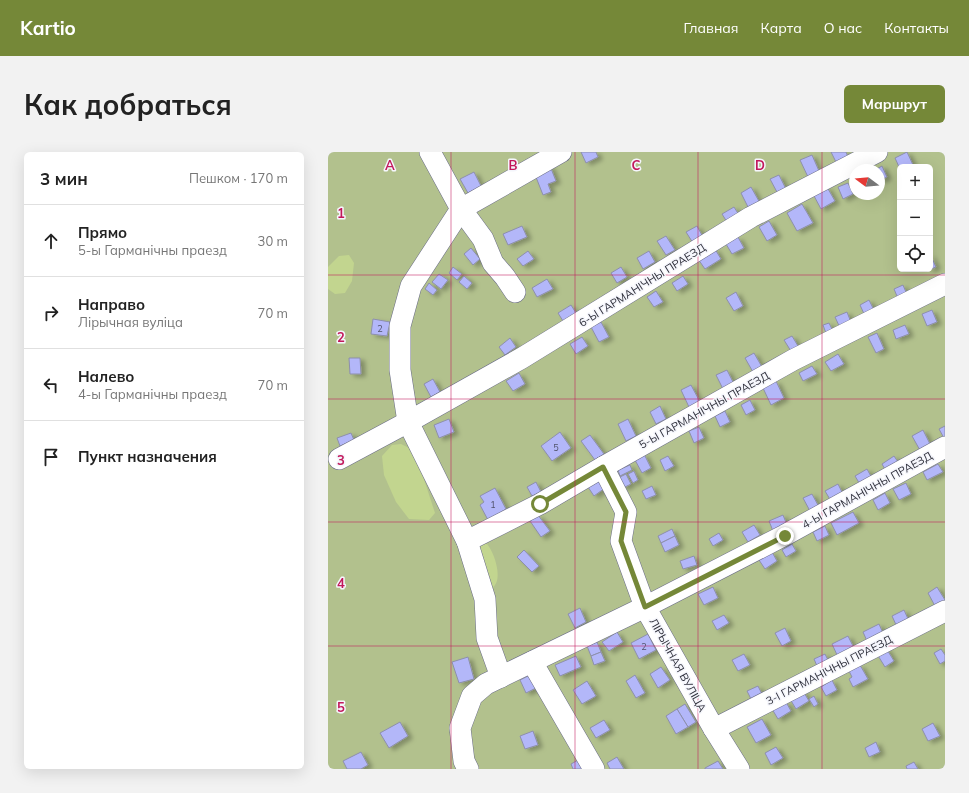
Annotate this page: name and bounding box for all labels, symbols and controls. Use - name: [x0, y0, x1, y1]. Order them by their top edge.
- text: Kartio: [20, 16, 76, 40]
- text: Главная: [684, 19, 739, 37]
- text: Карта: [761, 19, 802, 37]
- text: О нас: [824, 19, 862, 37]
- text: Контакты: [884, 19, 949, 37]
- button: Маршрут: [844, 85, 945, 123]
- text: Как добраться: [24, 87, 232, 122]
- text: A: [385, 157, 395, 173]
- text: B: [509, 157, 518, 173]
- text: C: [632, 157, 641, 173]
- text: D: [755, 157, 765, 173]
- north arrow: [849, 164, 885, 200]
- map controls: [897, 164, 933, 272]
- button: +: [897, 164, 933, 200]
- text: 3 мин: [40, 168, 88, 189]
- text: Пешком · 170 m: [189, 170, 288, 186]
- button: −: [897, 200, 933, 236]
- text: 1: [337, 205, 345, 221]
- text: Прямо: [78, 223, 127, 242]
- icon: ahead: [40, 230, 62, 252]
- text: 30 m: [258, 233, 288, 249]
- button: locate: [897, 236, 933, 272]
- street label: 6-Ы ГАРМАНІЧНЫ ПРАЕЗД: [576, 240, 708, 330]
- text: 5-ы Гарманічны праезд: [78, 242, 227, 258]
- text: Направо: [78, 295, 145, 314]
- icon: right: [40, 302, 62, 324]
- text: 70 m: [258, 305, 288, 321]
- text: Лірычная вуліца: [78, 314, 183, 330]
- house number: 2: [377, 323, 383, 334]
- text: 2: [337, 329, 345, 345]
- text: Налево: [78, 367, 134, 386]
- street label: 5-Ы ГАРМАНІЧНЫ ПРАЕЗД: [636, 368, 772, 452]
- icon: left: [40, 374, 62, 396]
- text: 70 m: [258, 377, 288, 393]
- text: 4-ы Гарманічны праезд: [78, 386, 227, 402]
- house number: 5: [553, 442, 559, 453]
- icon: arrive: [40, 446, 62, 468]
- text: Пункт назначения: [78, 447, 217, 466]
- street label: 4-Ы ГАРМАНІЧНЫ ПРАЕЗД: [799, 448, 935, 532]
- text: 3: [337, 452, 345, 468]
- route start: [531, 495, 549, 513]
- house number: 1: [490, 499, 496, 510]
- route end: [776, 527, 794, 545]
- text: 4: [337, 575, 345, 591]
- street label: ЛІРЫЧНАЯ ВУЛІЦА: [646, 616, 710, 714]
- street label: 3-І ГАРМАНІЧНЫ ПРАЕЗД: [763, 632, 895, 708]
- house number: 2: [641, 641, 647, 652]
- text: 5: [337, 699, 345, 715]

